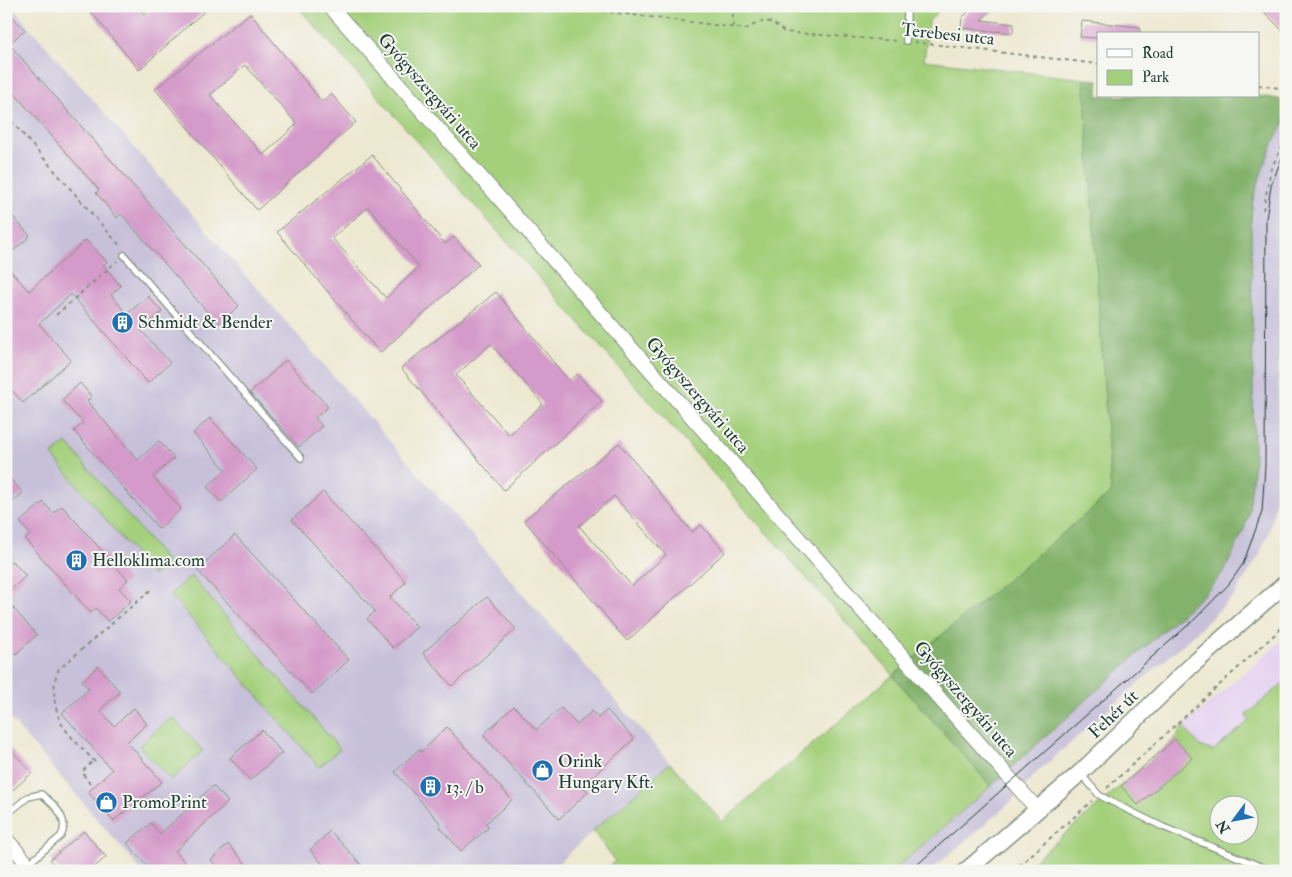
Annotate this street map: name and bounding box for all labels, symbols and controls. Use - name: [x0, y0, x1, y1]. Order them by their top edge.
- street label: Terebesi utca: [900, 18, 996, 51]
- street label: Gyógyszergyári utca: [373, 28, 487, 155]
- legend: [1097, 32, 1260, 98]
- text: Road: [1142, 44, 1174, 63]
- text: Park: [1142, 68, 1169, 87]
- building icon: Schmidt & Bender: [110, 310, 134, 334]
- place label: Schmidt & Bender: [138, 311, 273, 334]
- street label: Gyógyszergyári utca: [641, 332, 755, 459]
- building icon: Helloklima.com: [64, 548, 88, 572]
- place label: Helloklima.com: [92, 549, 205, 572]
- street label: Gyógyszergyári utca: [909, 636, 1023, 763]
- street label: Fehér út: [1083, 685, 1143, 744]
- place label: Orink Hungary Kft.: [558, 750, 654, 794]
- shop icon: Orink Hungary Kft.: [530, 759, 554, 783]
- building icon: 13. / b: [418, 775, 442, 799]
- place label: 13. / b: [446, 776, 484, 799]
- shop icon: PromoPrint: [94, 790, 118, 814]
- place label: PromoPrint: [122, 791, 207, 814]
- north arrow: [1210, 794, 1260, 844]
- text: N: [1213, 816, 1234, 837]

